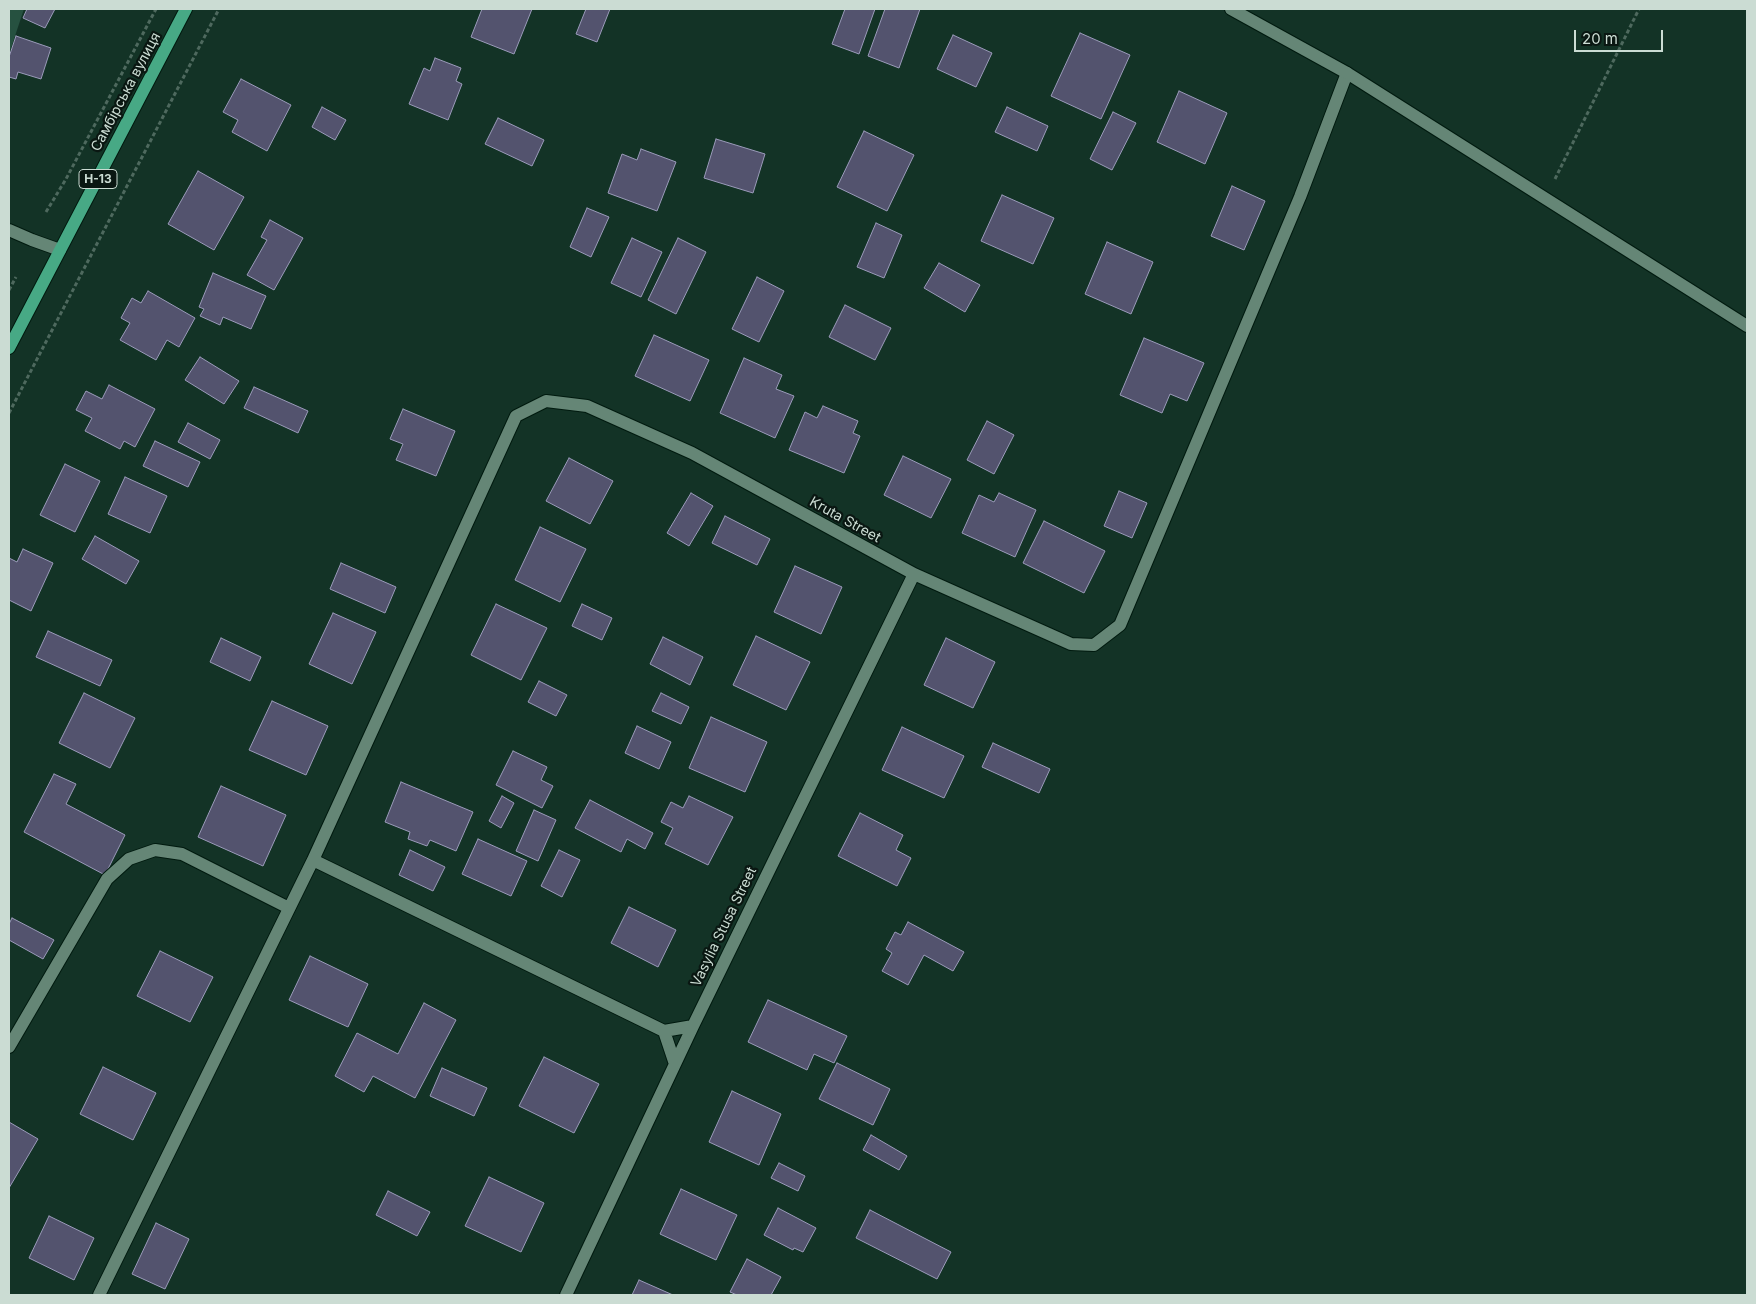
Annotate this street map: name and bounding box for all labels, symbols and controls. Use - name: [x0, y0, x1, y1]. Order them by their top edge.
- scale bar: [1576, 20, 1665, 52]
- text: 20 m: [1582, 29, 1618, 48]
- street label: Самбірська вулиця: [88, 30, 164, 154]
- road number: Н-13: [79, 170, 117, 188]
- street label: Kruta Street: [806, 494, 884, 546]
- street label: Vasylia Stusa Street: [688, 864, 760, 990]

